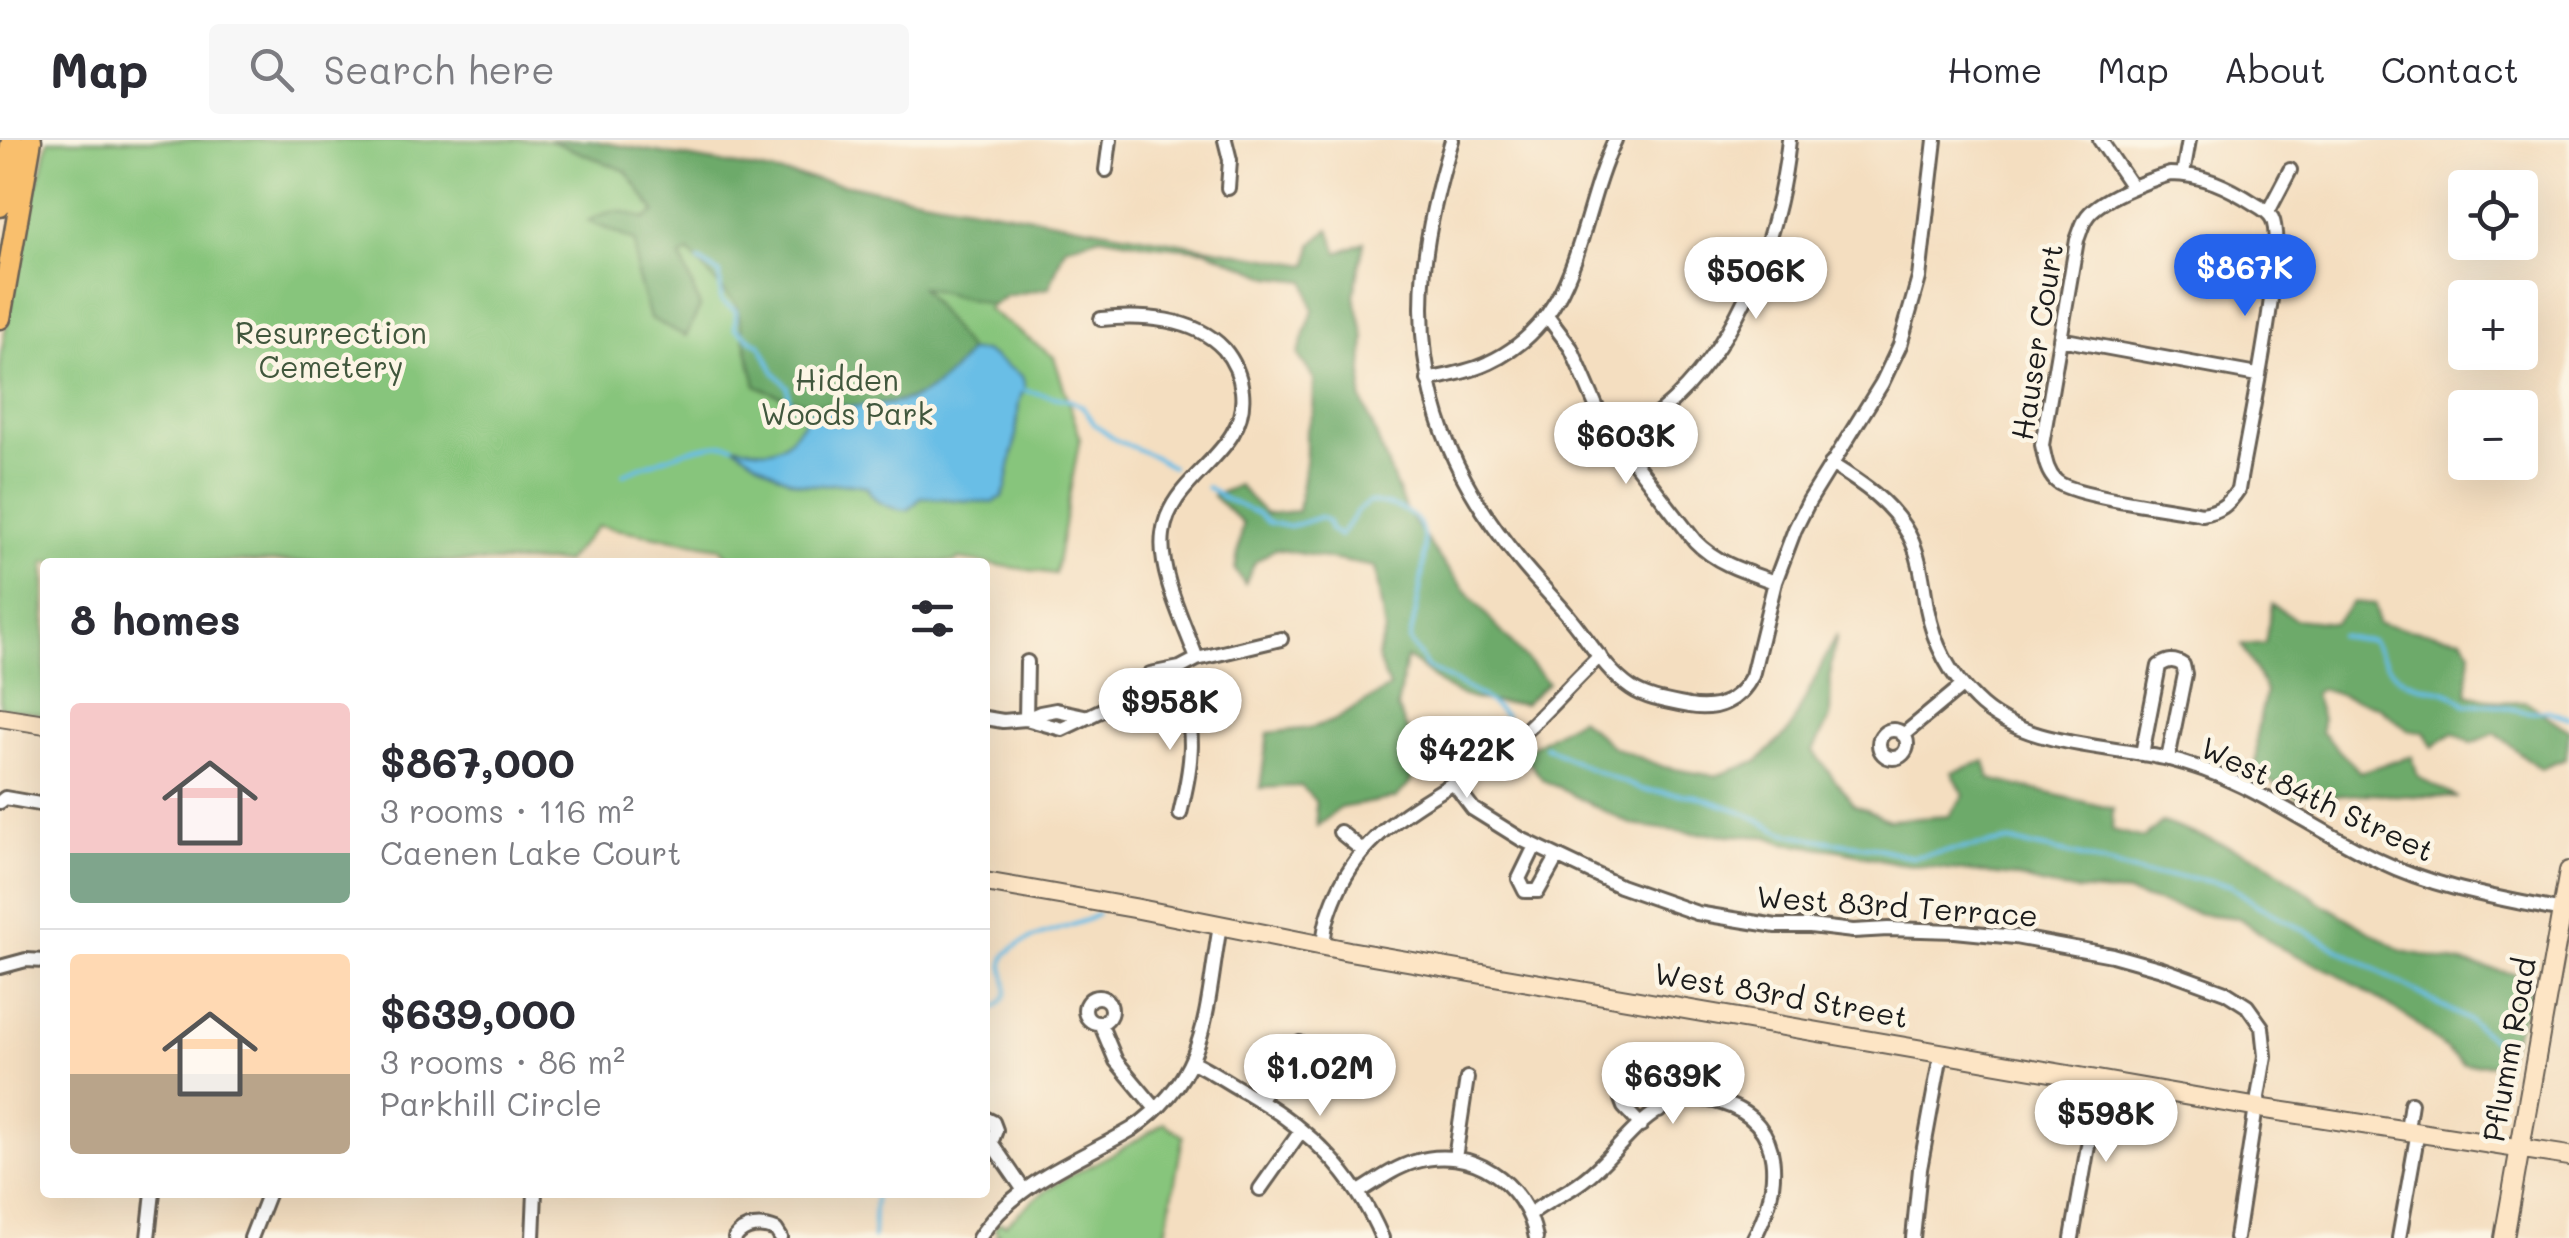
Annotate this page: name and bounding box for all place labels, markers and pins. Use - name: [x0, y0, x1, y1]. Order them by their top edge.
- pin: $867K: [2175, 234, 2315, 319]
- pin: $506K: [1686, 237, 1826, 322]
- pin: $603K: [1556, 402, 1696, 487]
- pin: $958K: [1100, 668, 1240, 753]
- pin: $422K: [1397, 716, 1537, 801]
- pin: $1.02M: [1239, 1034, 1401, 1119]
- pin: $639K: [1603, 1042, 1743, 1127]
- pin: $598K: [2036, 1080, 2176, 1165]

